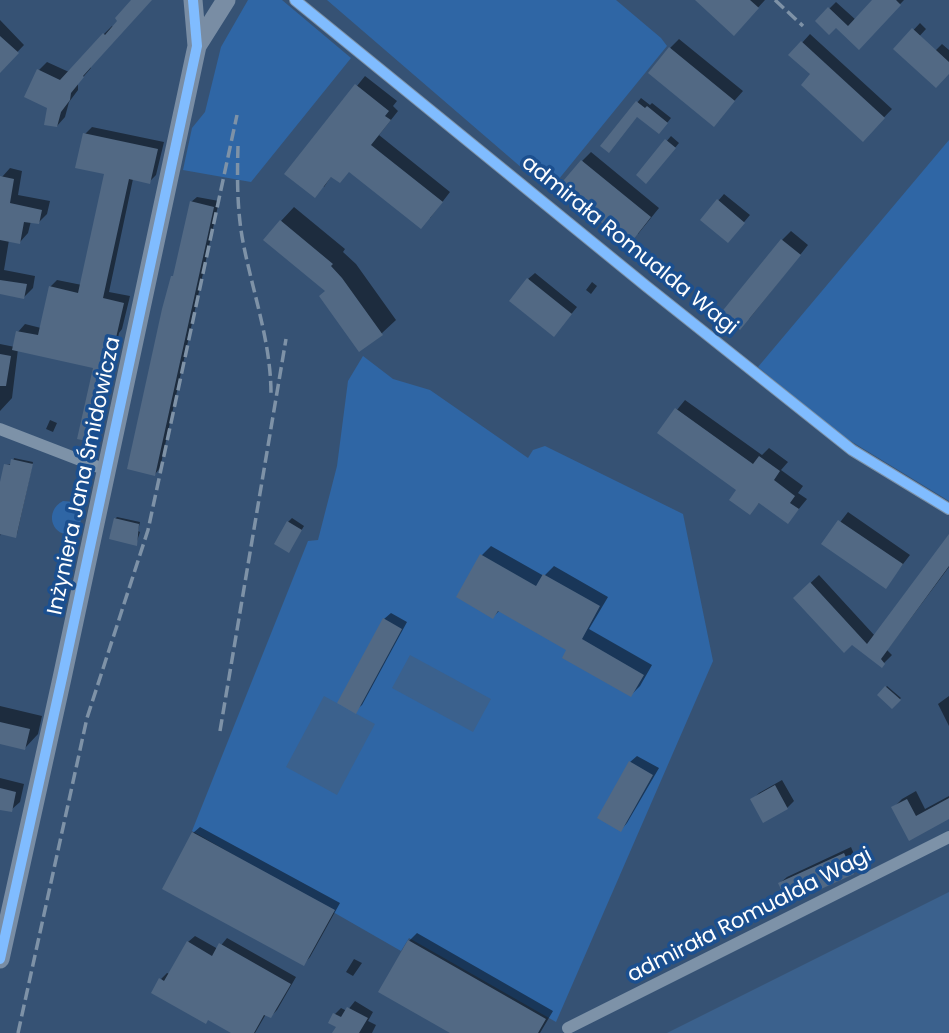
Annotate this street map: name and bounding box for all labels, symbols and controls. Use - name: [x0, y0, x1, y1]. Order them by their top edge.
- street label: admirała Romualda Wagi: [516, 151, 742, 341]
- street label: Inżyniera Jana Śmidowicza: [43, 335, 127, 617]
- street label: admirała Romualda Wagi: [624, 843, 876, 989]

